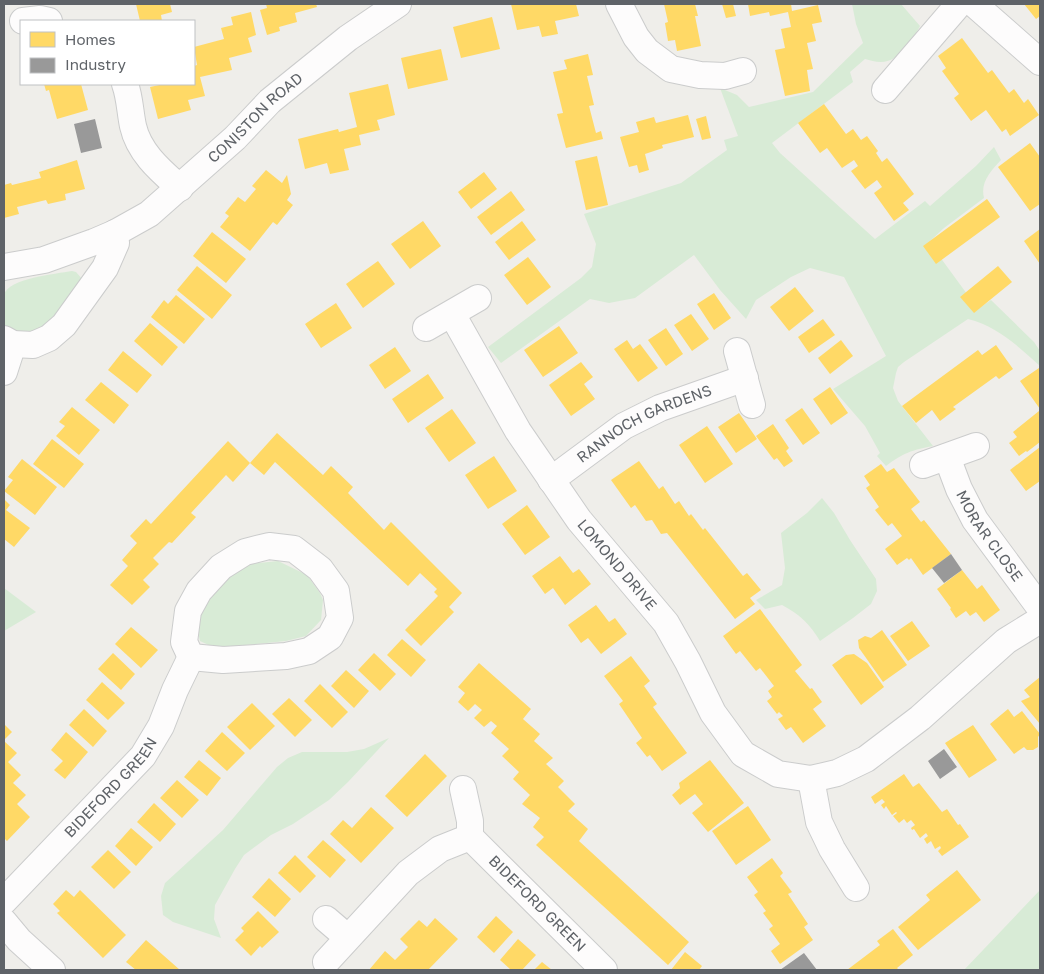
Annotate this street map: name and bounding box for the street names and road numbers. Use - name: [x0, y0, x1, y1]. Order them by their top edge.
- street label: CONISTON ROAD: [203, 68, 306, 166]
- street label: RANNOCH GARDENS: [573, 380, 714, 466]
- street label: MORAR CLOSE: [953, 487, 1027, 584]
- street label: LOMOND DRIVE: [574, 515, 661, 613]
- street label: BIDEFORD GREEN: [60, 734, 160, 841]
- street label: BIDEFORD GREEN: [486, 851, 590, 955]

